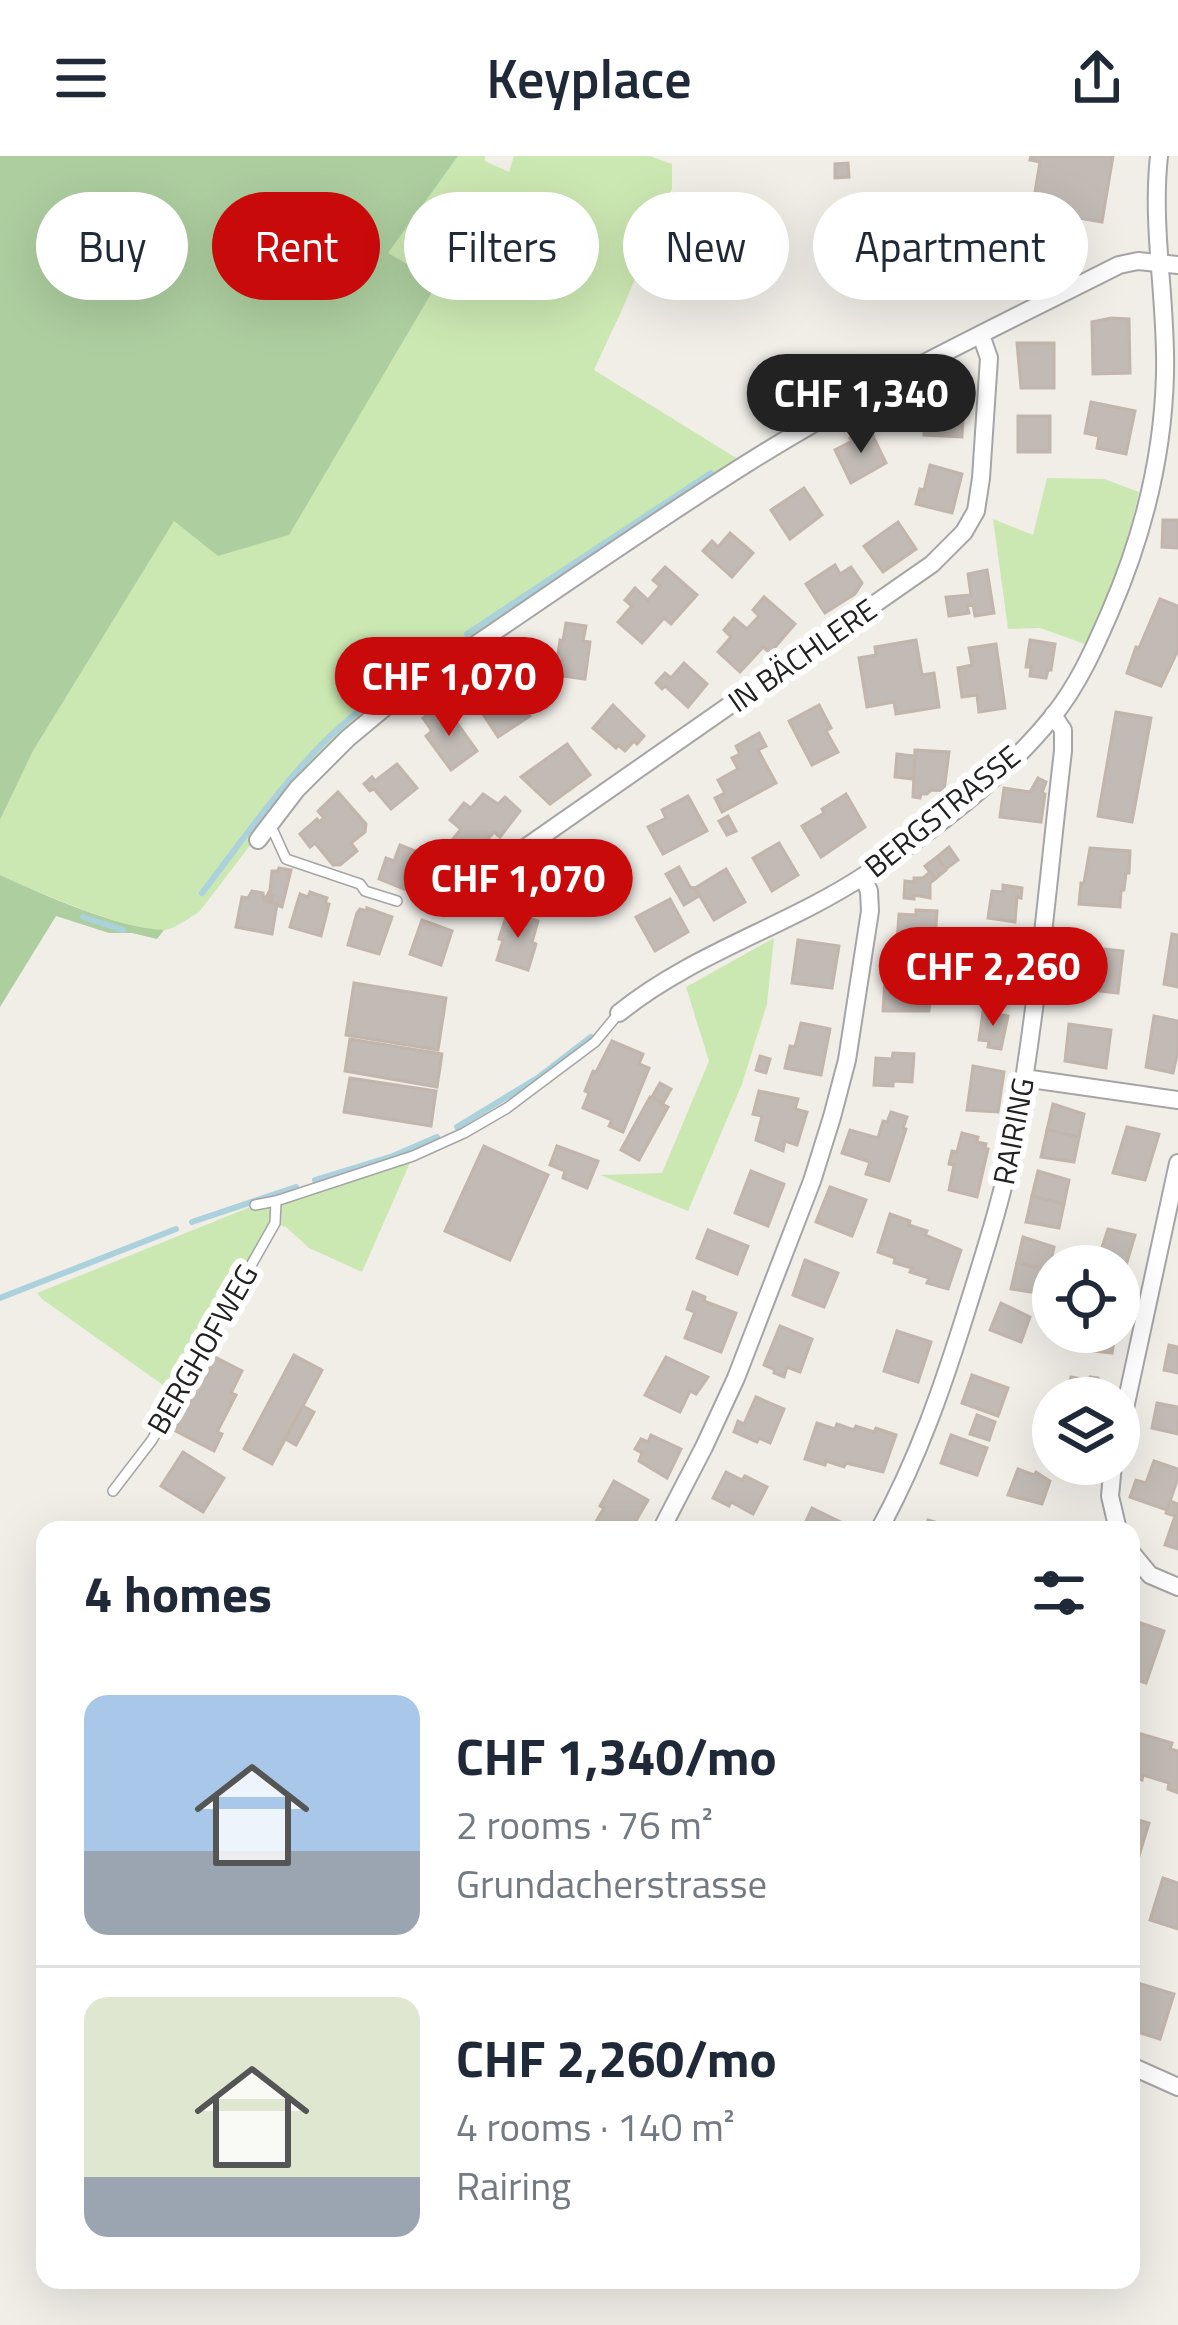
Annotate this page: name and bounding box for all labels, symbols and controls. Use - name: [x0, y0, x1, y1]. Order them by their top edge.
- text: Keyplace: [486, 37, 692, 119]
- icon: menu: [48, 45, 114, 111]
- icon: share: [1064, 45, 1130, 111]
- chip: Buy: [36, 192, 188, 300]
- chip: Rent: [212, 192, 380, 300]
- chip: Filters: [404, 192, 599, 300]
- chip: New: [623, 192, 789, 300]
- chip: Apartment: [813, 192, 1088, 300]
- pin: CHF 1,340: [724, 354, 998, 456]
- text: CHF 1,340: [774, 363, 948, 422]
- street label: IN BÄCHLERE: [718, 587, 886, 723]
- pin: CHF 1,070: [312, 637, 586, 739]
- text: CHF 1,070: [362, 646, 536, 705]
- street label: BERGSTRASSE: [854, 734, 1030, 888]
- pin: CHF 1,070: [381, 839, 655, 941]
- text: CHF 1,070: [431, 848, 605, 907]
- pin: CHF 2,260: [856, 927, 1130, 1029]
- text: CHF 2,260: [906, 936, 1080, 995]
- street label: RAIRING: [980, 1074, 1046, 1188]
- map controls: [1032, 1245, 1140, 1485]
- button: locate: [1032, 1245, 1140, 1353]
- street label: BERGHOFWEG: [135, 1256, 269, 1442]
- button: layers: [1032, 1377, 1140, 1485]
- text: 4 homes: [84, 1554, 272, 1632]
- icon: filters: [1026, 1560, 1092, 1626]
- text: CHF 1,340/mo: [456, 1717, 777, 1795]
- icon: home: [180, 1743, 324, 1887]
- text: 2 rooms · 76 m²: [456, 1795, 713, 1854]
- text: Grundacherstrasse: [456, 1854, 767, 1913]
- text: CHF 2,260/mo: [456, 2019, 777, 2097]
- icon: home: [180, 2045, 324, 2189]
- text: 4 rooms · 140 m²: [456, 2097, 735, 2156]
- text: Rairing: [456, 2156, 571, 2215]

